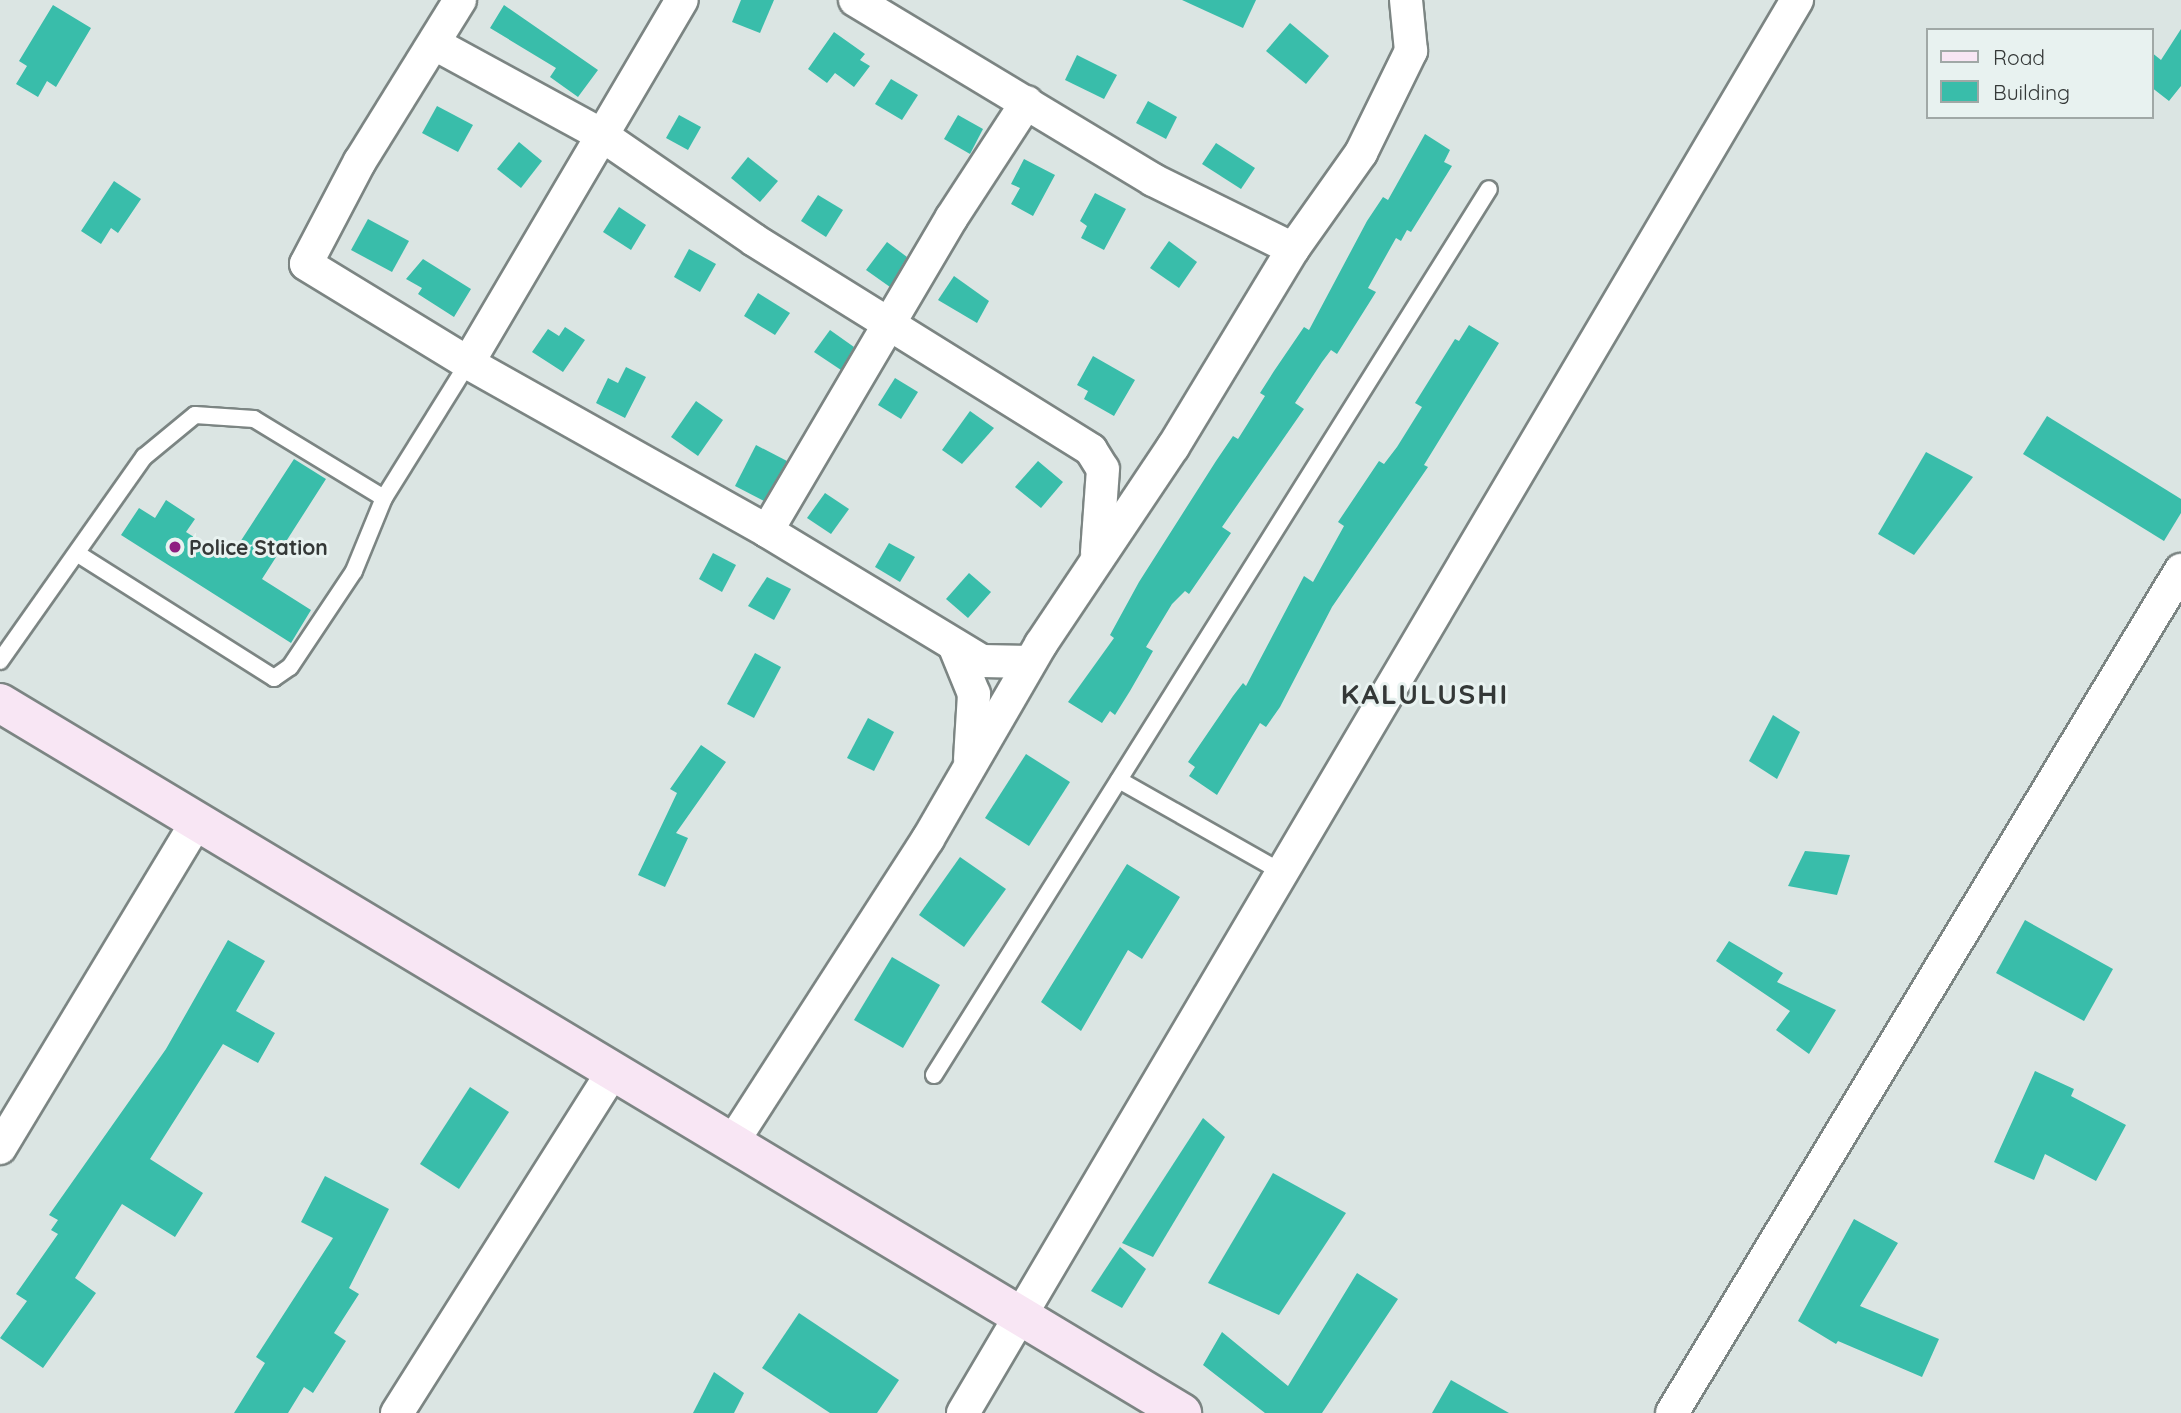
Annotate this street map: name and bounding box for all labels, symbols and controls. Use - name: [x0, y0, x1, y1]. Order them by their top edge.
- legend: [1926, 28, 2153, 119]
- text: Road: [1993, 44, 2045, 70]
- text: Building: [1993, 79, 2070, 105]
- place label: Police Station: [189, 534, 328, 560]
- marker: Police Station: [167, 539, 183, 555]
- district label: KALULUSHI: [1342, 677, 1508, 711]

